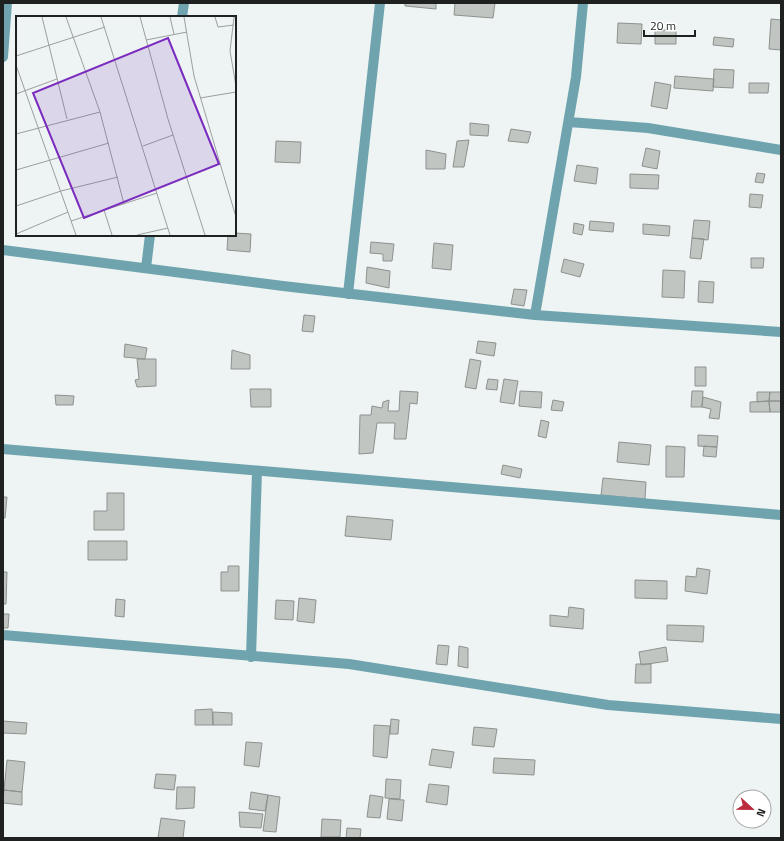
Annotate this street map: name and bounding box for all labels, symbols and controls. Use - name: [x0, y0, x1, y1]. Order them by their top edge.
- scale bar: [644, 12, 695, 38]
- inset map: [16, 16, 236, 236]
- text: 20 m: [650, 16, 676, 35]
- north arrow: [732, 789, 772, 829]
- text: N: [752, 806, 770, 819]

